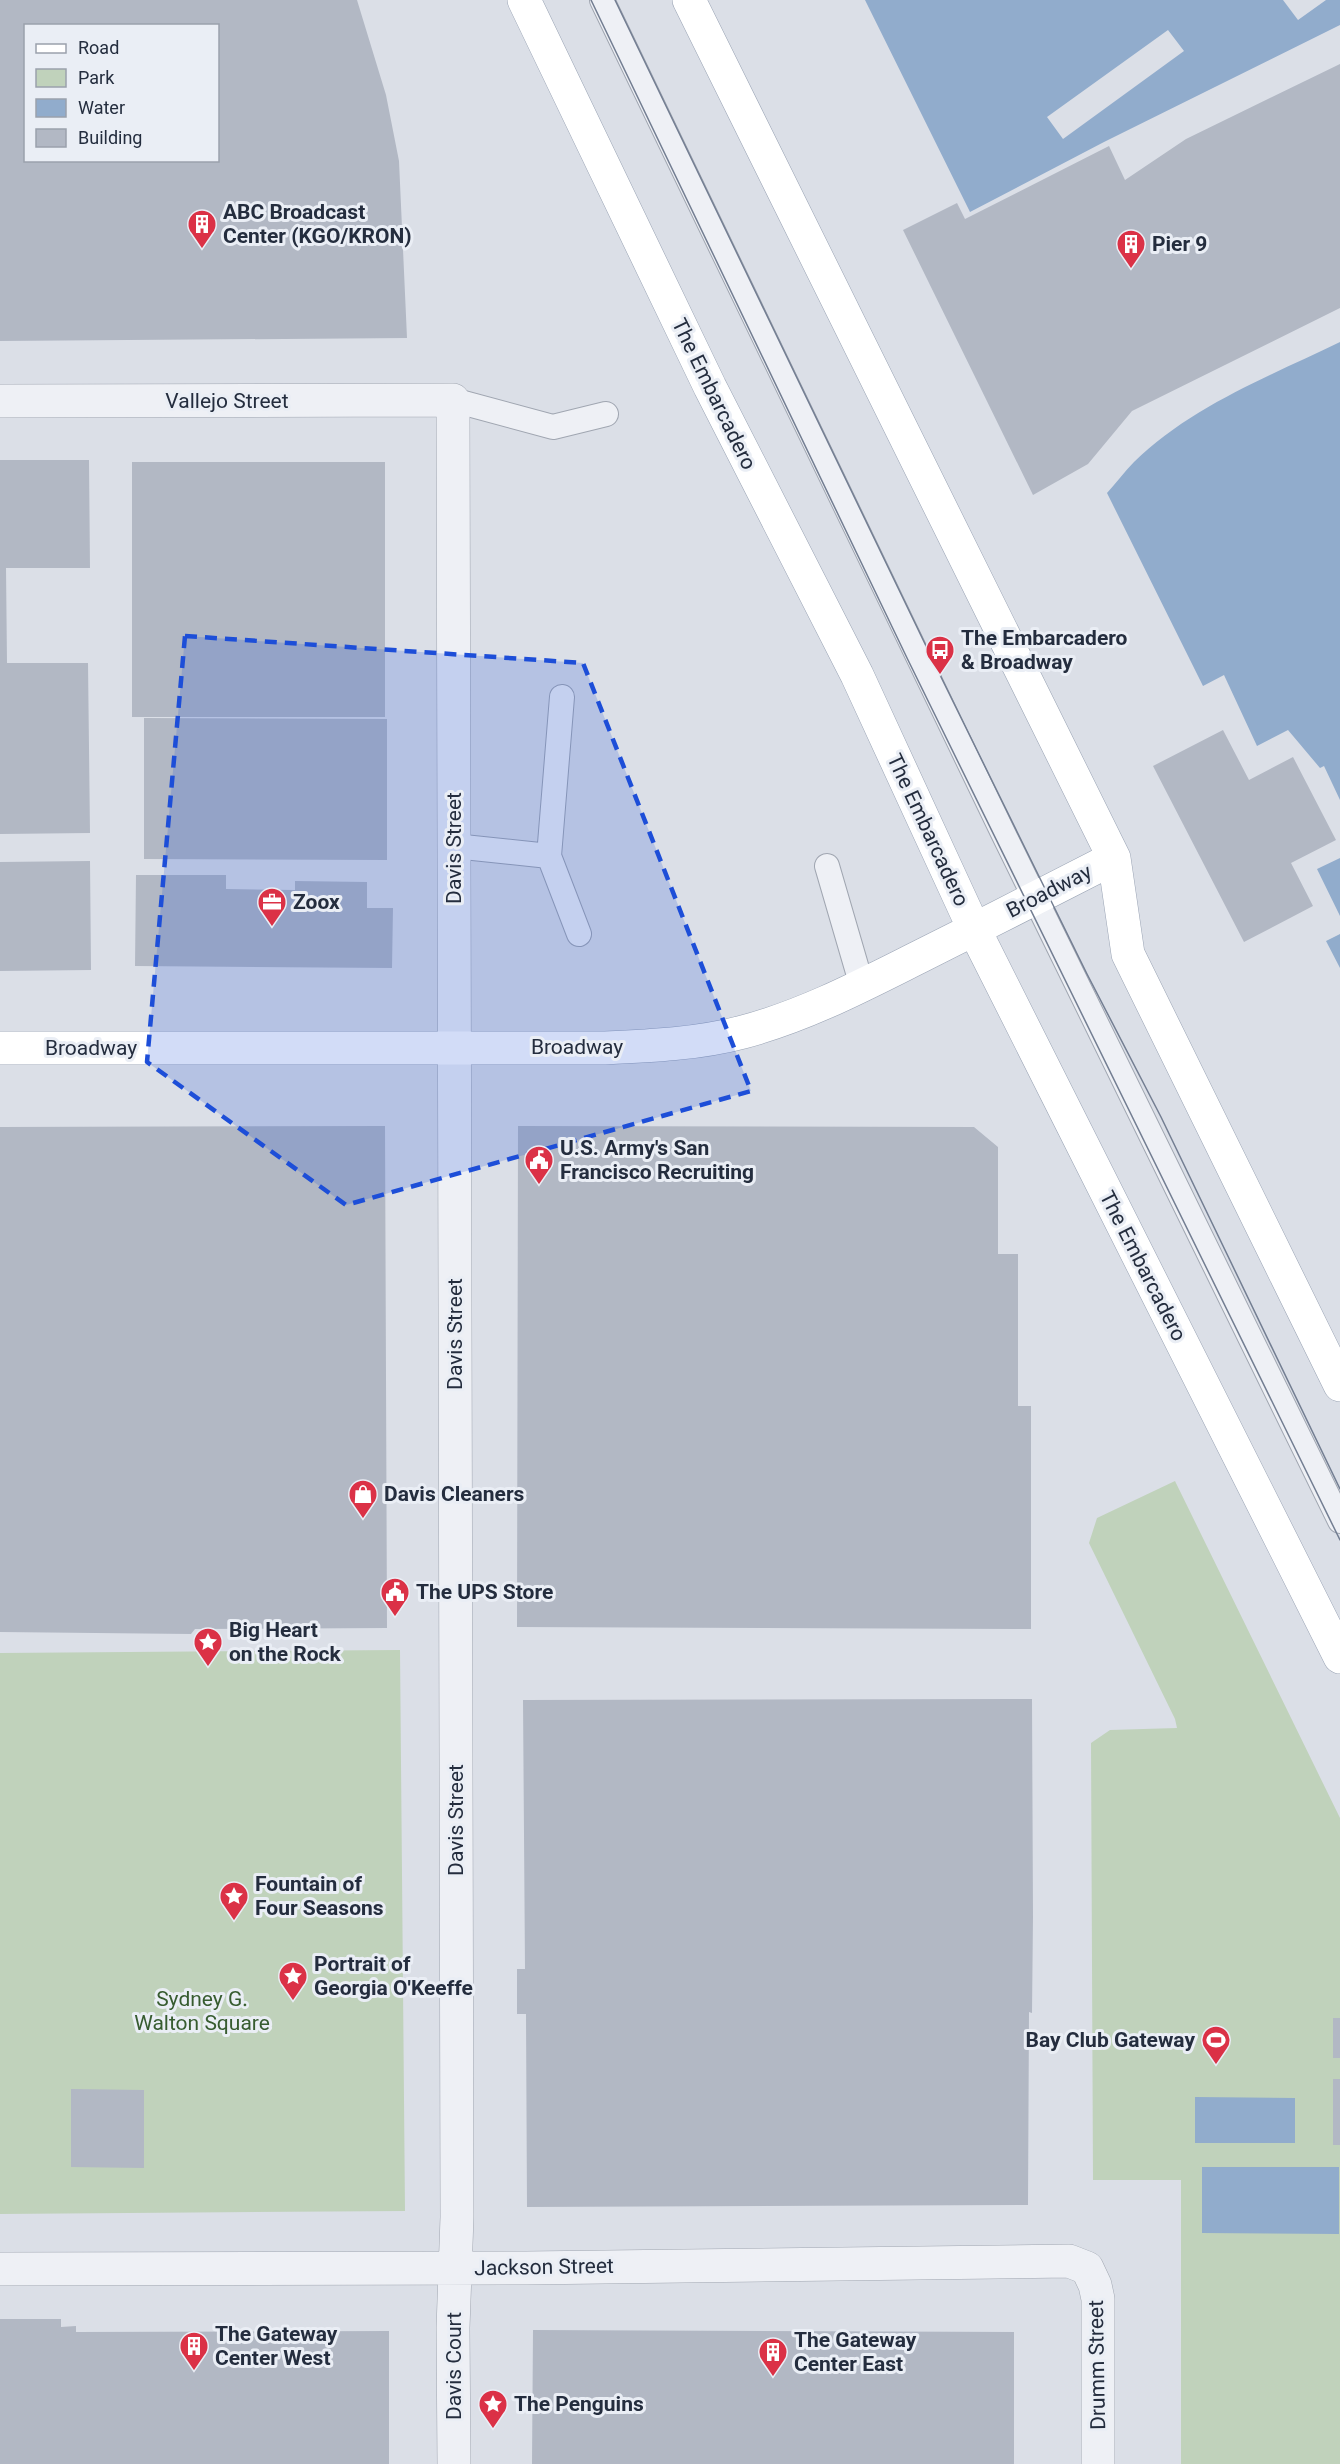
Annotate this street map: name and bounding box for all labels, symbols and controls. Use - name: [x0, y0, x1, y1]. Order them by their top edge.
- legend: [24, 24, 219, 162]
- text: Road: [78, 37, 119, 58]
- text: Park: [78, 67, 115, 88]
- text: Water: [78, 97, 125, 118]
- text: Building: [78, 127, 142, 148]
- place label: ABC Broadcast Center (KGO/KRON): [223, 200, 412, 248]
- building icon: ABC Broadcast Center (KGO/KRON): [186, 208, 218, 250]
- building icon: Pier 9: [1115, 228, 1147, 270]
- place label: Pier 9: [1152, 232, 1207, 256]
- street label: The Embarcadero: [667, 314, 761, 474]
- street label: Vallejo Street: [165, 389, 289, 413]
- place label: The Embarcadero & Broadway: [961, 626, 1128, 674]
- bus stop icon: The Embarcadero & Broadway: [924, 634, 956, 676]
- street label: The Embarcadero: [882, 750, 974, 910]
- street label: Davis Street: [442, 792, 466, 904]
- street label: Broadway: [1002, 859, 1096, 923]
- office icon: Zoox: [256, 886, 288, 928]
- place label: Zoox: [293, 890, 340, 914]
- street label: Broadway: [531, 1035, 623, 1059]
- street label: Broadway: [45, 1036, 137, 1060]
- place label: U.S. Army's San Francisco Recruiting: [560, 1136, 754, 1184]
- public building icon: U.S. Army's San Francisco Recruiting: [523, 1144, 555, 1186]
- street label: The Embarcadero: [1095, 1187, 1191, 1345]
- street label: Davis Street: [443, 1278, 467, 1390]
- shop icon: Davis Cleaners: [347, 1478, 379, 1520]
- place label: Davis Cleaners: [384, 1482, 525, 1506]
- public building icon: The UPS Store: [379, 1576, 411, 1618]
- place label: The UPS Store: [416, 1580, 553, 1604]
- place label: Big Heart on the Rock: [229, 1618, 342, 1666]
- place icon: Big Heart on the Rock: [192, 1626, 224, 1668]
- street label: Davis Street: [444, 1764, 468, 1876]
- place label: Fountain of Four Seasons: [255, 1872, 384, 1920]
- place icon: Fountain of Four Seasons: [218, 1880, 250, 1922]
- place label: Portrait of Georgia O'Keeffe: [314, 1952, 473, 2000]
- place icon: Portrait of Georgia O'Keeffe: [277, 1960, 309, 2002]
- park label: Sydney G. Walton Square: [134, 1987, 270, 2035]
- sports icon: Bay Club Gateway: [1200, 2024, 1232, 2066]
- place label: Bay Club Gateway: [1026, 2028, 1195, 2052]
- street label: Jackson Street: [474, 2254, 614, 2280]
- street label: Drumm Street: [1084, 2300, 1110, 2430]
- street label: Davis Court: [442, 2312, 466, 2420]
- place label: The Gateway Center West: [215, 2322, 338, 2370]
- place label: The Gateway Center East: [794, 2328, 917, 2376]
- building icon: The Gateway Center West: [178, 2330, 210, 2372]
- building icon: The Gateway Center East: [757, 2336, 789, 2378]
- place icon: The Penguins: [477, 2388, 509, 2430]
- place label: The Penguins: [514, 2392, 644, 2416]

